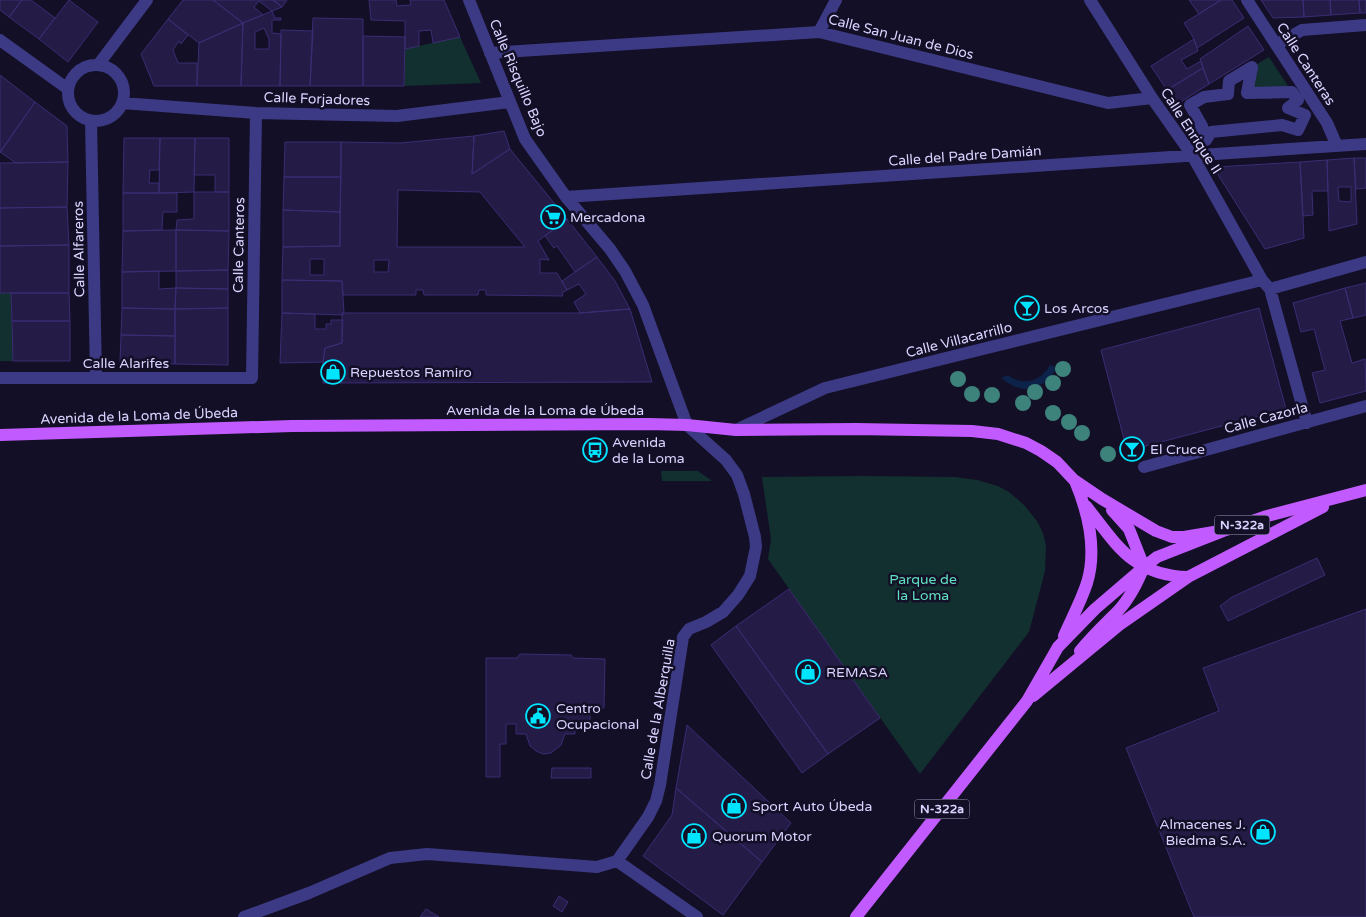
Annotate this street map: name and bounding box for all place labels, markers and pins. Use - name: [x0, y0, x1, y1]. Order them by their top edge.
- supermarket icon: Mercadona: [540, 204, 566, 230]
- place label: Mercadona: [570, 209, 645, 226]
- bar icon: Los Arcos: [1014, 295, 1040, 321]
- place label: Los Arcos: [1044, 300, 1109, 317]
- shop icon: Repuestos Ramiro: [320, 359, 346, 385]
- place label: Repuestos Ramiro: [350, 364, 472, 381]
- place label: Avenida de la Loma: [612, 434, 685, 467]
- bar icon: El Cruce: [1119, 436, 1145, 462]
- bus stop icon: Avenida de la Loma: [582, 437, 608, 463]
- place label: El Cruce: [1150, 441, 1205, 458]
- shop icon: REMASA: [795, 659, 821, 685]
- place label: REMASA: [826, 664, 888, 681]
- place label: Centro Ocupacional: [556, 700, 639, 733]
- public building icon: Centro Ocupacional: [525, 703, 551, 729]
- shop icon: Sport Auto Úbeda: [721, 793, 747, 819]
- place label: Sport Auto Úbeda: [752, 798, 872, 815]
- place label: Almacenes J. Biedma S.A.: [1159, 816, 1246, 849]
- shop icon: Almacenes J. Biedma S.A.: [1250, 819, 1276, 845]
- shop icon: Quorum Motor: [681, 823, 707, 849]
- place label: Quorum Motor: [712, 828, 812, 845]

